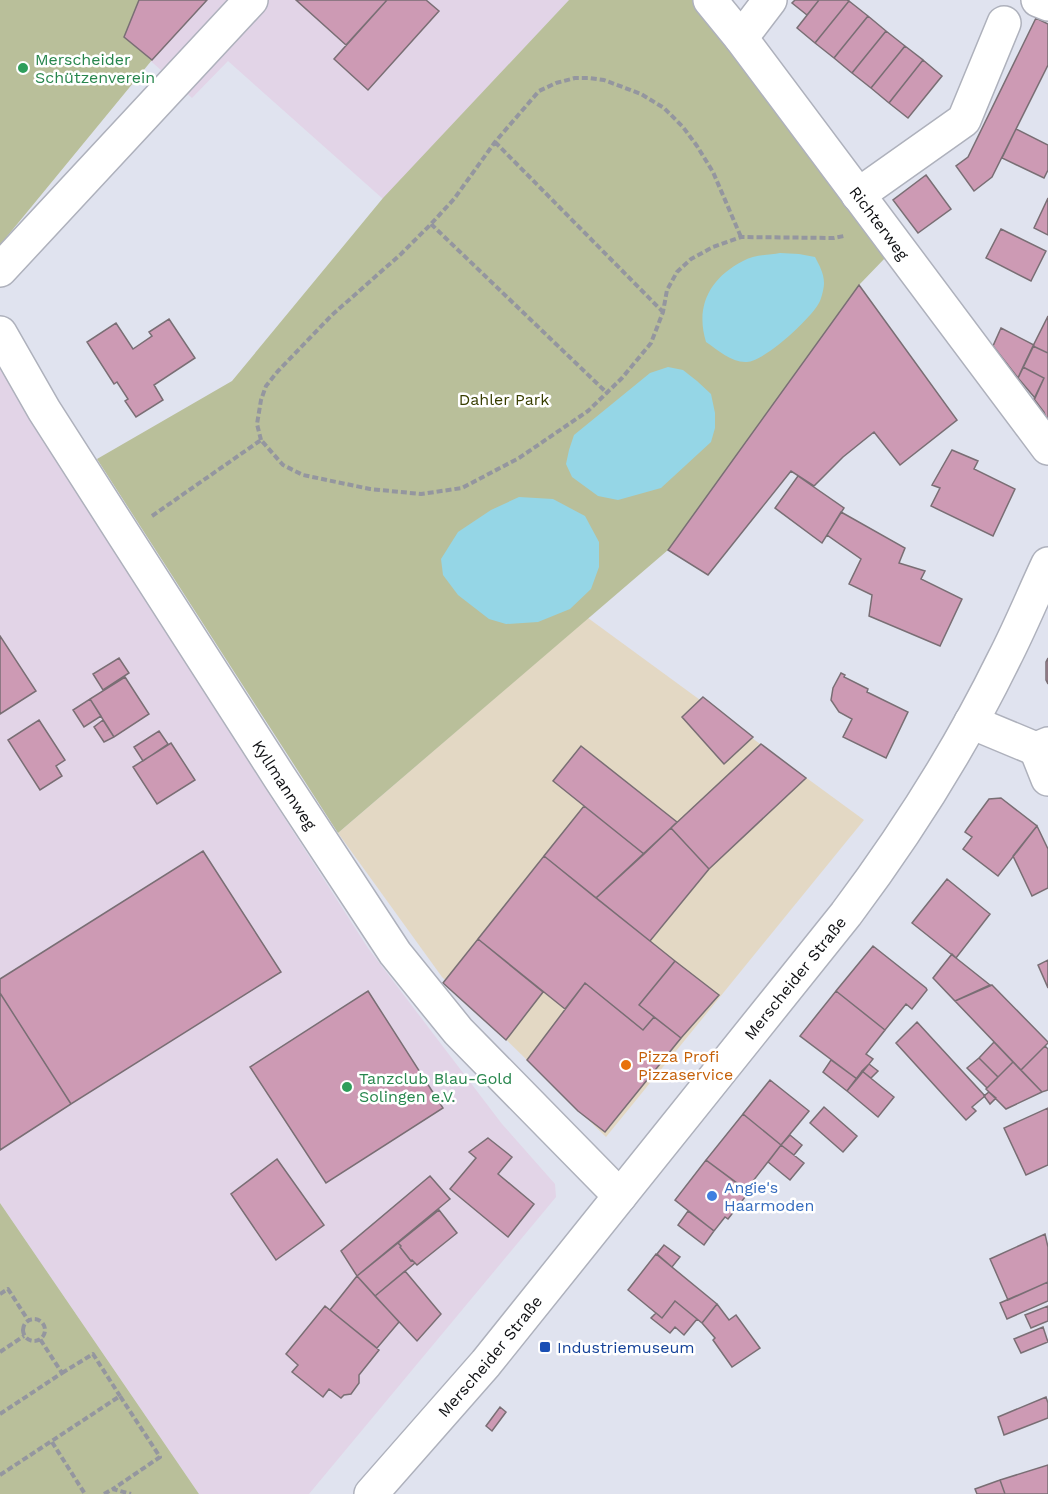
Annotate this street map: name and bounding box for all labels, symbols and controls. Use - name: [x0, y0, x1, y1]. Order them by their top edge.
- place label: Merscheider Schützenverein: [35, 50, 155, 87]
- marker: Merscheider Schützenverein: [16, 61, 30, 75]
- street label: Richterweg: [845, 183, 913, 264]
- park label: Dahler Park: [459, 390, 549, 409]
- street label: Kyllmannweg: [248, 737, 320, 834]
- street label: Merscheider Straße: [740, 913, 850, 1043]
- place label: Pizza Profi Pizzaservice: [638, 1047, 733, 1084]
- marker: Pizza Profi Pizzaservice: [619, 1058, 633, 1072]
- place label: Tanzclub Blau-Gold Solingen e.V.: [359, 1069, 512, 1106]
- marker: Tanzclub Blau-Gold Solingen e.V.: [340, 1080, 354, 1094]
- place label: Angie's Haarmoden: [724, 1178, 814, 1215]
- marker: Angie's Haarmoden: [705, 1189, 719, 1203]
- street label: Merscheider Straße: [434, 1292, 546, 1421]
- place label: Industriemuseum: [557, 1338, 695, 1357]
- marker: Industriemuseum: [538, 1340, 552, 1354]

